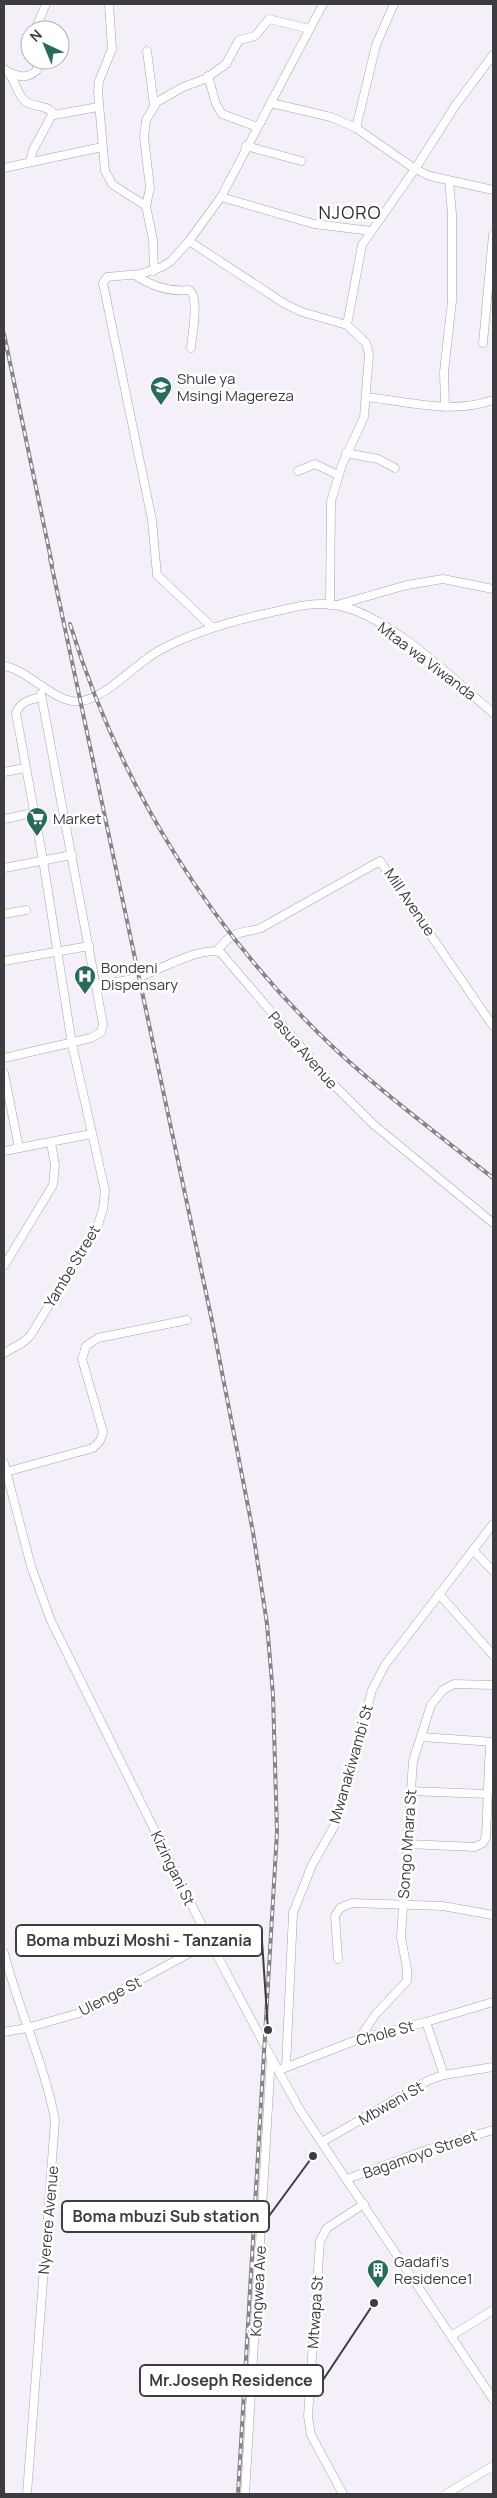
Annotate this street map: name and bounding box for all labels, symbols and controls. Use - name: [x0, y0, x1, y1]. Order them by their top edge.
- north arrow: [20, 20, 70, 70]
- text: N: [25, 25, 46, 46]
- district label: NJORO: [318, 200, 382, 224]
- place label: Shule ya Msingi Magereza: [177, 368, 294, 406]
- school or university icon: Shule ya Msingi Magereza: [149, 375, 173, 406]
- street label: Mtaa wa Viwanda: [373, 617, 481, 705]
- supermarket icon: Market: [25, 806, 49, 837]
- place label: Market: [53, 808, 101, 829]
- street label: Mill Avenue: [380, 864, 440, 940]
- place label: Bondeni Dispensary: [101, 957, 178, 995]
- hospital icon: Bondeni Dispensary: [73, 964, 97, 995]
- street label: Pasua Avenue: [263, 1007, 343, 1093]
- street label: Yambe Street: [39, 1221, 105, 1311]
- street label: Mwanakiwambi St: [324, 1702, 378, 1826]
- street label: Songo Mnara St: [393, 1789, 421, 1899]
- street label: Kizingani St: [146, 1827, 200, 1909]
- callout: Boma mbuzi Moshi - Tanzania: [16, 1925, 262, 1956]
- text: Boma mbuzi Moshi - Tanzania: [26, 1929, 252, 1951]
- street label: Ulenge St: [75, 1971, 145, 2021]
- street label: Chole St: [354, 2015, 416, 2051]
- street label: Mbweni St: [355, 2076, 427, 2130]
- street label: Bagamoyo Street: [360, 2125, 480, 2183]
- street label: Nyerere Avenue: [33, 2165, 63, 2275]
- callout: Boma mbuzi Sub station: [62, 2201, 269, 2232]
- text: Boma mbuzi Sub station: [73, 2205, 259, 2227]
- street label: Kongwea Ave: [245, 2245, 271, 2337]
- place label: Gadafi's Residence1: [394, 2251, 473, 2289]
- building icon: Gadafi's Residence1: [366, 2258, 390, 2289]
- street label: Mtwapa St: [302, 2275, 328, 2349]
- callout: Mr.Joseph Residence: [140, 2365, 323, 2396]
- text: Mr.Joseph Residence: [149, 2369, 313, 2391]

